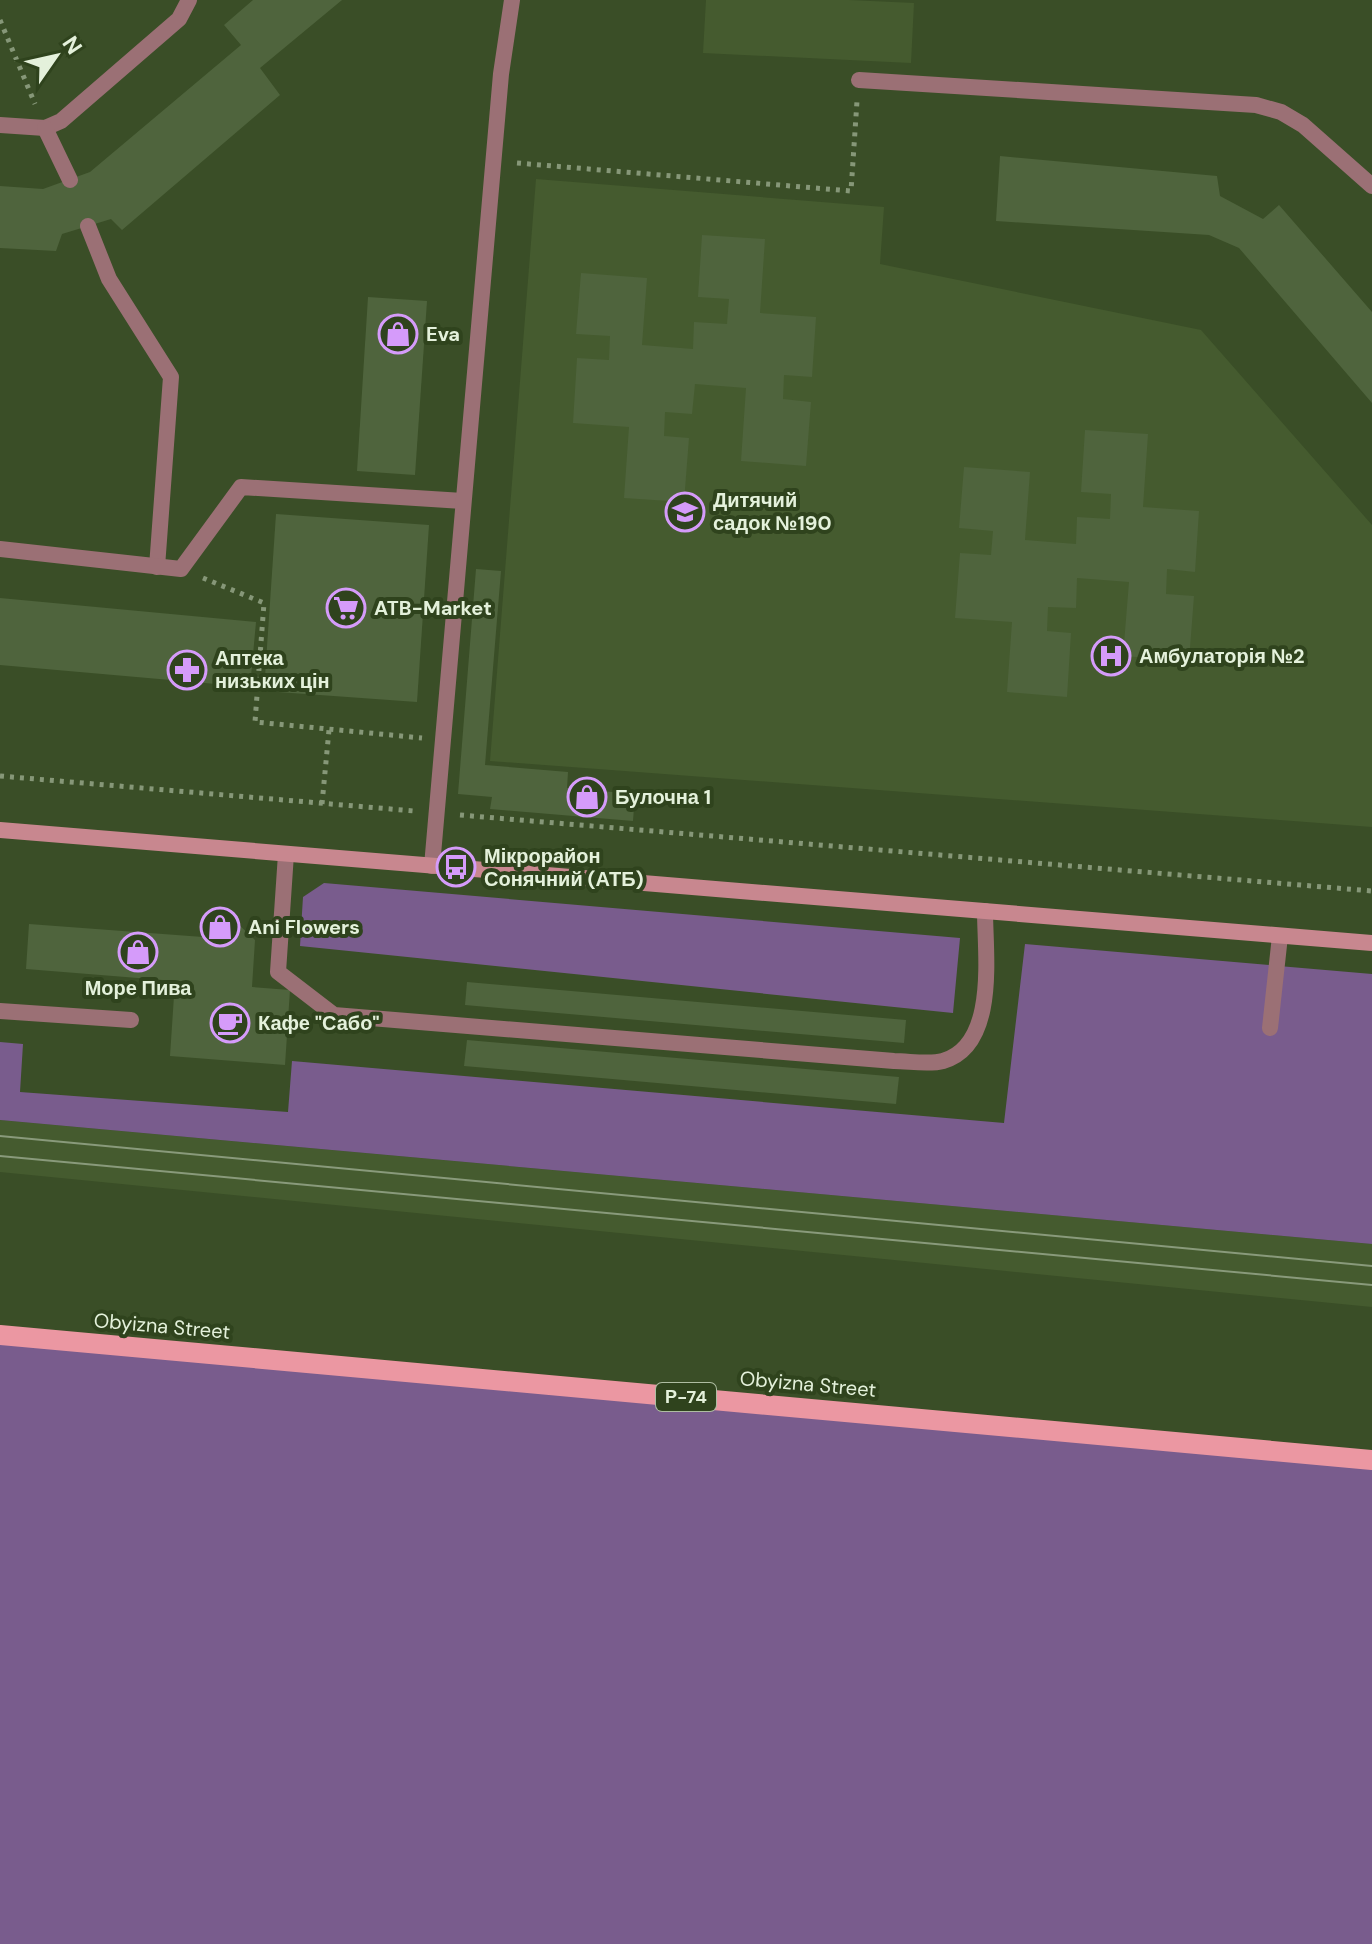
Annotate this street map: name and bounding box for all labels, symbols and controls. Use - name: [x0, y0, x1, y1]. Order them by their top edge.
- north arrow: [16, 16, 96, 96]
- text: N: [56, 30, 89, 60]
- shop icon: Eva: [377, 313, 419, 355]
- place label: Eva: [426, 321, 460, 347]
- place label: Дитячий садок №190: [713, 487, 831, 536]
- school or university icon: Дитячий садок №190: [664, 491, 706, 533]
- supermarket icon: ATB-Market: [325, 587, 367, 629]
- place label: ATB-Market: [374, 595, 492, 621]
- hospital icon: Амбулаторія №2: [1090, 635, 1132, 677]
- place label: Амбулаторія №2: [1139, 643, 1304, 669]
- place label: Аптека низьких цін: [215, 645, 330, 694]
- pharmacy icon: Аптека низьких цін: [166, 649, 208, 691]
- shop icon: Булочна 1: [566, 776, 608, 818]
- place label: Булочна 1: [615, 784, 711, 810]
- place label: Мікрорайон Сонячний (АТБ): [484, 843, 644, 892]
- bus stop icon: Мікрорайон Сонячний (АТБ): [435, 846, 477, 888]
- shop icon: Ani Flowers: [199, 906, 241, 948]
- place label: Ani Flowers: [248, 914, 360, 940]
- shop icon: Море Пива: [117, 931, 159, 973]
- place label: Море Пива: [85, 975, 192, 1001]
- cafe icon: Кафе "Сабо": [209, 1002, 251, 1044]
- place label: Кафе "Сабо": [258, 1010, 380, 1036]
- street label: Obyizna Street: [93, 1307, 231, 1345]
- street label: Obyizna Street: [739, 1365, 877, 1403]
- road number: Р-74: [656, 1383, 716, 1411]

